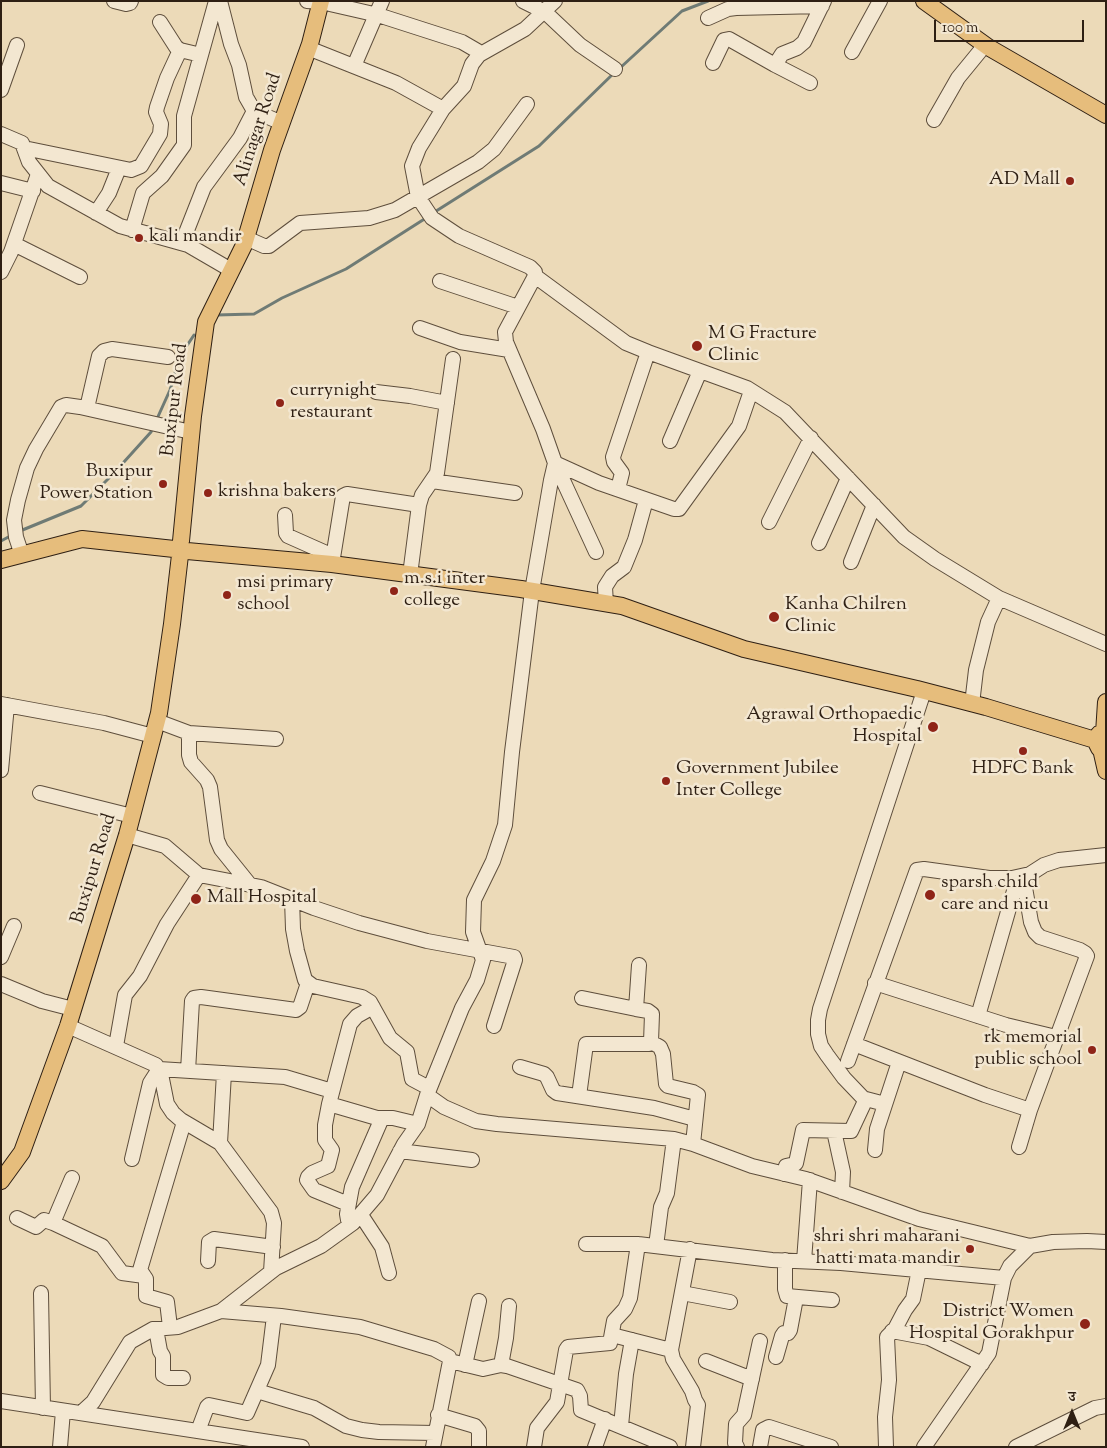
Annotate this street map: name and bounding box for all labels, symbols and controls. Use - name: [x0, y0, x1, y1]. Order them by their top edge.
- scale bar: [937, 10, 1087, 42]
- text: 100 m: [942, 18, 978, 39]
- street label: Alinagar Road: [230, 71, 288, 189]
- place label: AD Mall: [989, 170, 1060, 192]
- marker: AD Mall: [1064, 175, 1076, 187]
- place label: kali mandir: [149, 227, 242, 249]
- marker: kali mandir: [133, 232, 145, 244]
- place label: M G Fracture Clinic: [708, 324, 817, 368]
- marker: M G Fracture Clinic: [690, 339, 704, 353]
- street label: Buxipur Road: [158, 342, 194, 458]
- place label: currynight restaurant: [290, 381, 377, 425]
- marker: currynight restaurant: [274, 397, 286, 409]
- place label: Buxipur Power Station: [40, 462, 153, 506]
- marker: Buxipur Power Station: [157, 478, 169, 490]
- place label: krishna bakers: [218, 482, 336, 504]
- marker: krishna bakers: [202, 487, 214, 499]
- place label: m.s.i inter college: [404, 569, 485, 613]
- place label: msi primary school: [237, 573, 333, 617]
- marker: m.s.i inter college: [388, 585, 400, 597]
- marker: msi primary school: [221, 589, 233, 601]
- place label: Kanha Chilren Clinic: [785, 595, 907, 639]
- marker: Kanha Chilren Clinic: [767, 610, 781, 624]
- place label: Agrawal Orthopaedic Hospital: [746, 705, 922, 749]
- marker: Agrawal Orthopaedic Hospital: [926, 720, 940, 734]
- marker: HDFC Bank: [1017, 745, 1029, 757]
- place label: Government Jubilee Inter College: [676, 759, 839, 803]
- place label: HDFC Bank: [972, 759, 1074, 781]
- marker: Government Jubilee Inter College: [660, 775, 672, 787]
- street label: Buxipur Road: [67, 811, 123, 927]
- place label: sparsh child care and nicu: [941, 873, 1049, 917]
- place label: Mall Hospital: [207, 888, 317, 910]
- marker: sparsh child care and nicu: [923, 888, 937, 902]
- marker: Mall Hospital: [189, 892, 203, 906]
- place label: rk memorial public school: [974, 1028, 1082, 1072]
- marker: rk memorial public school: [1086, 1044, 1098, 1056]
- place label: shri shri maharani hatti mata mandir: [813, 1227, 960, 1271]
- marker: shri shri maharani hatti mata mandir: [964, 1243, 976, 1255]
- place label: District Women Hospital Gorakhpur: [909, 1302, 1074, 1346]
- marker: District Women Hospital Gorakhpur: [1078, 1317, 1092, 1331]
- north arrow: [1047, 1388, 1097, 1438]
- text: उ: [1068, 1388, 1076, 1408]

